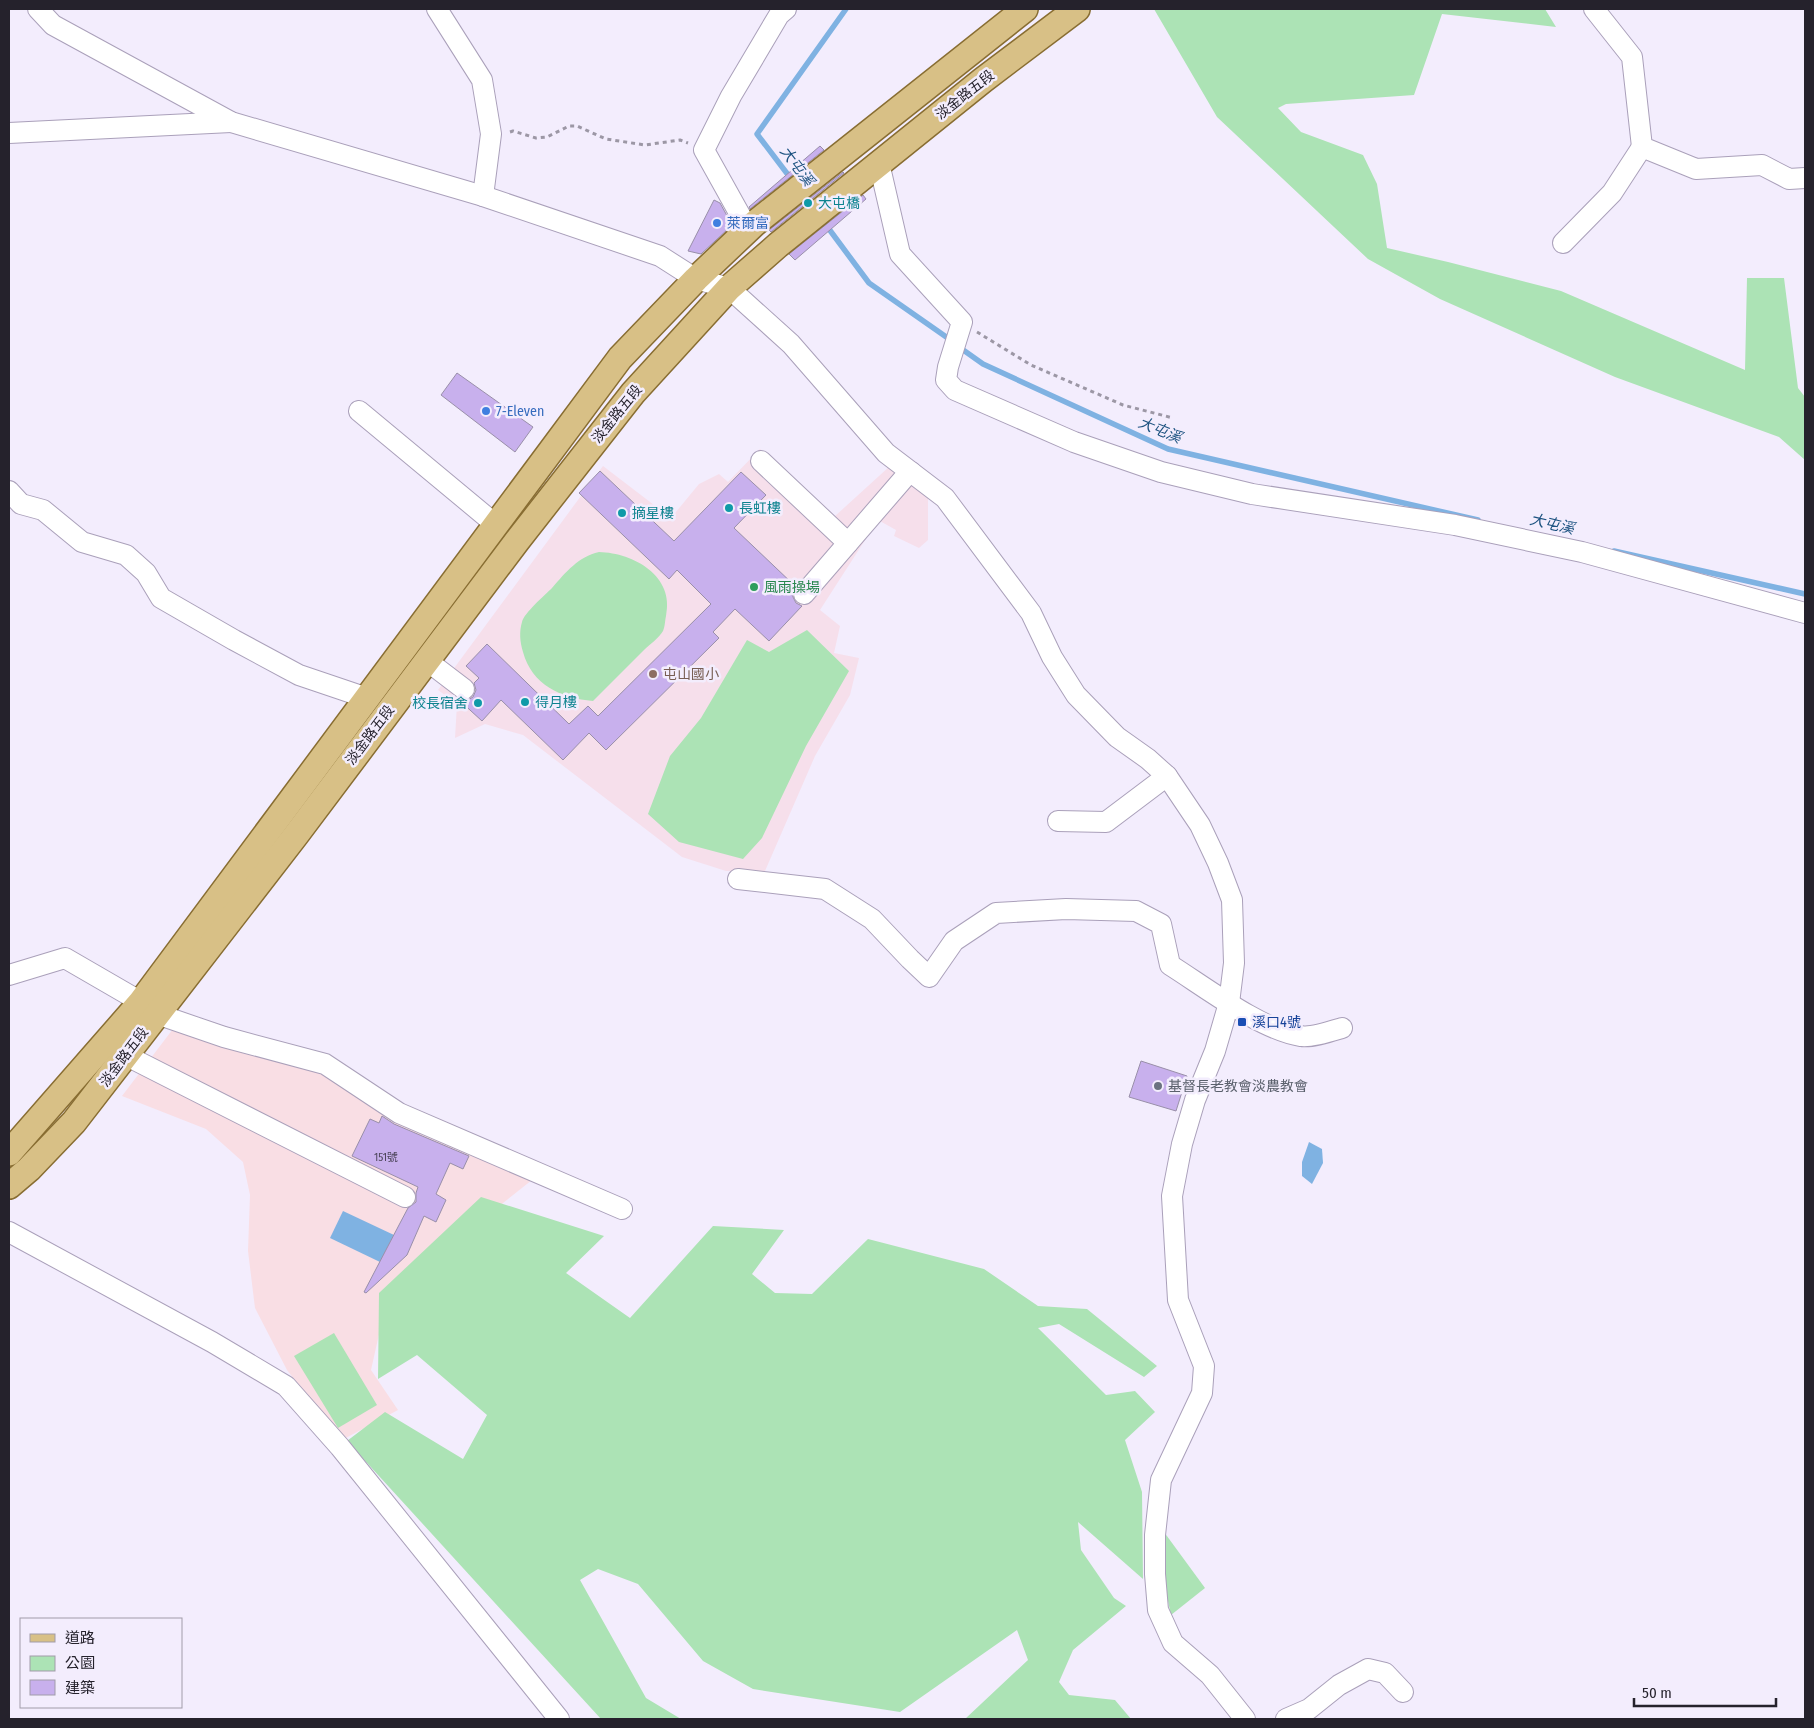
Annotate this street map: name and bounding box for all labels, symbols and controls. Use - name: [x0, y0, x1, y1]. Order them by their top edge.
- street label: 淡金路五段: [932, 67, 998, 123]
- water label: 大屯溪: [776, 143, 819, 191]
- place label: 大屯橋: [818, 195, 860, 212]
- marker: 大屯橋: [802, 197, 814, 209]
- place label: 萊爾富: [727, 215, 769, 232]
- marker: 萊爾富: [711, 217, 723, 229]
- street label: 淡金路五段: [588, 381, 646, 447]
- place label: 7-Eleven: [496, 403, 544, 420]
- marker: 7-Eleven: [480, 405, 492, 417]
- water label: 大屯溪: [1136, 413, 1186, 448]
- place label: 長虹樓: [739, 500, 781, 517]
- marker: 長虹樓: [723, 502, 735, 514]
- place label: 摘星樓: [632, 505, 674, 522]
- marker: 摘星樓: [616, 507, 628, 519]
- water label: 大屯溪: [1528, 510, 1578, 538]
- place label: 風雨操場: [764, 579, 820, 596]
- marker: 風雨操場: [748, 581, 760, 593]
- place label: 屯山國小: [663, 666, 719, 683]
- marker: 屯山國小: [647, 668, 659, 680]
- place label: 得月樓: [535, 694, 577, 711]
- place label: 校長宿舍: [412, 695, 468, 712]
- marker: 得月樓: [519, 696, 531, 708]
- marker: 校長宿舍: [472, 697, 484, 709]
- street label: 淡金路五段: [342, 702, 398, 768]
- place label: 溪口4號: [1252, 1014, 1301, 1031]
- marker: 溪口4號: [1236, 1016, 1248, 1028]
- street label: 淡金路五段: [96, 1024, 152, 1090]
- place label: 基督長老教會淡農教會: [1168, 1078, 1308, 1095]
- marker: 基督長老教會淡農教會: [1152, 1080, 1164, 1092]
- house number: 151號: [374, 1151, 398, 1164]
- legend: [20, 1618, 182, 1708]
- text: 道路: [65, 1629, 95, 1647]
- text: 公園: [65, 1654, 95, 1672]
- scale bar: [1634, 1676, 1776, 1708]
- text: 建築: [65, 1679, 95, 1697]
- text: 50 m: [1642, 1684, 1672, 1702]

